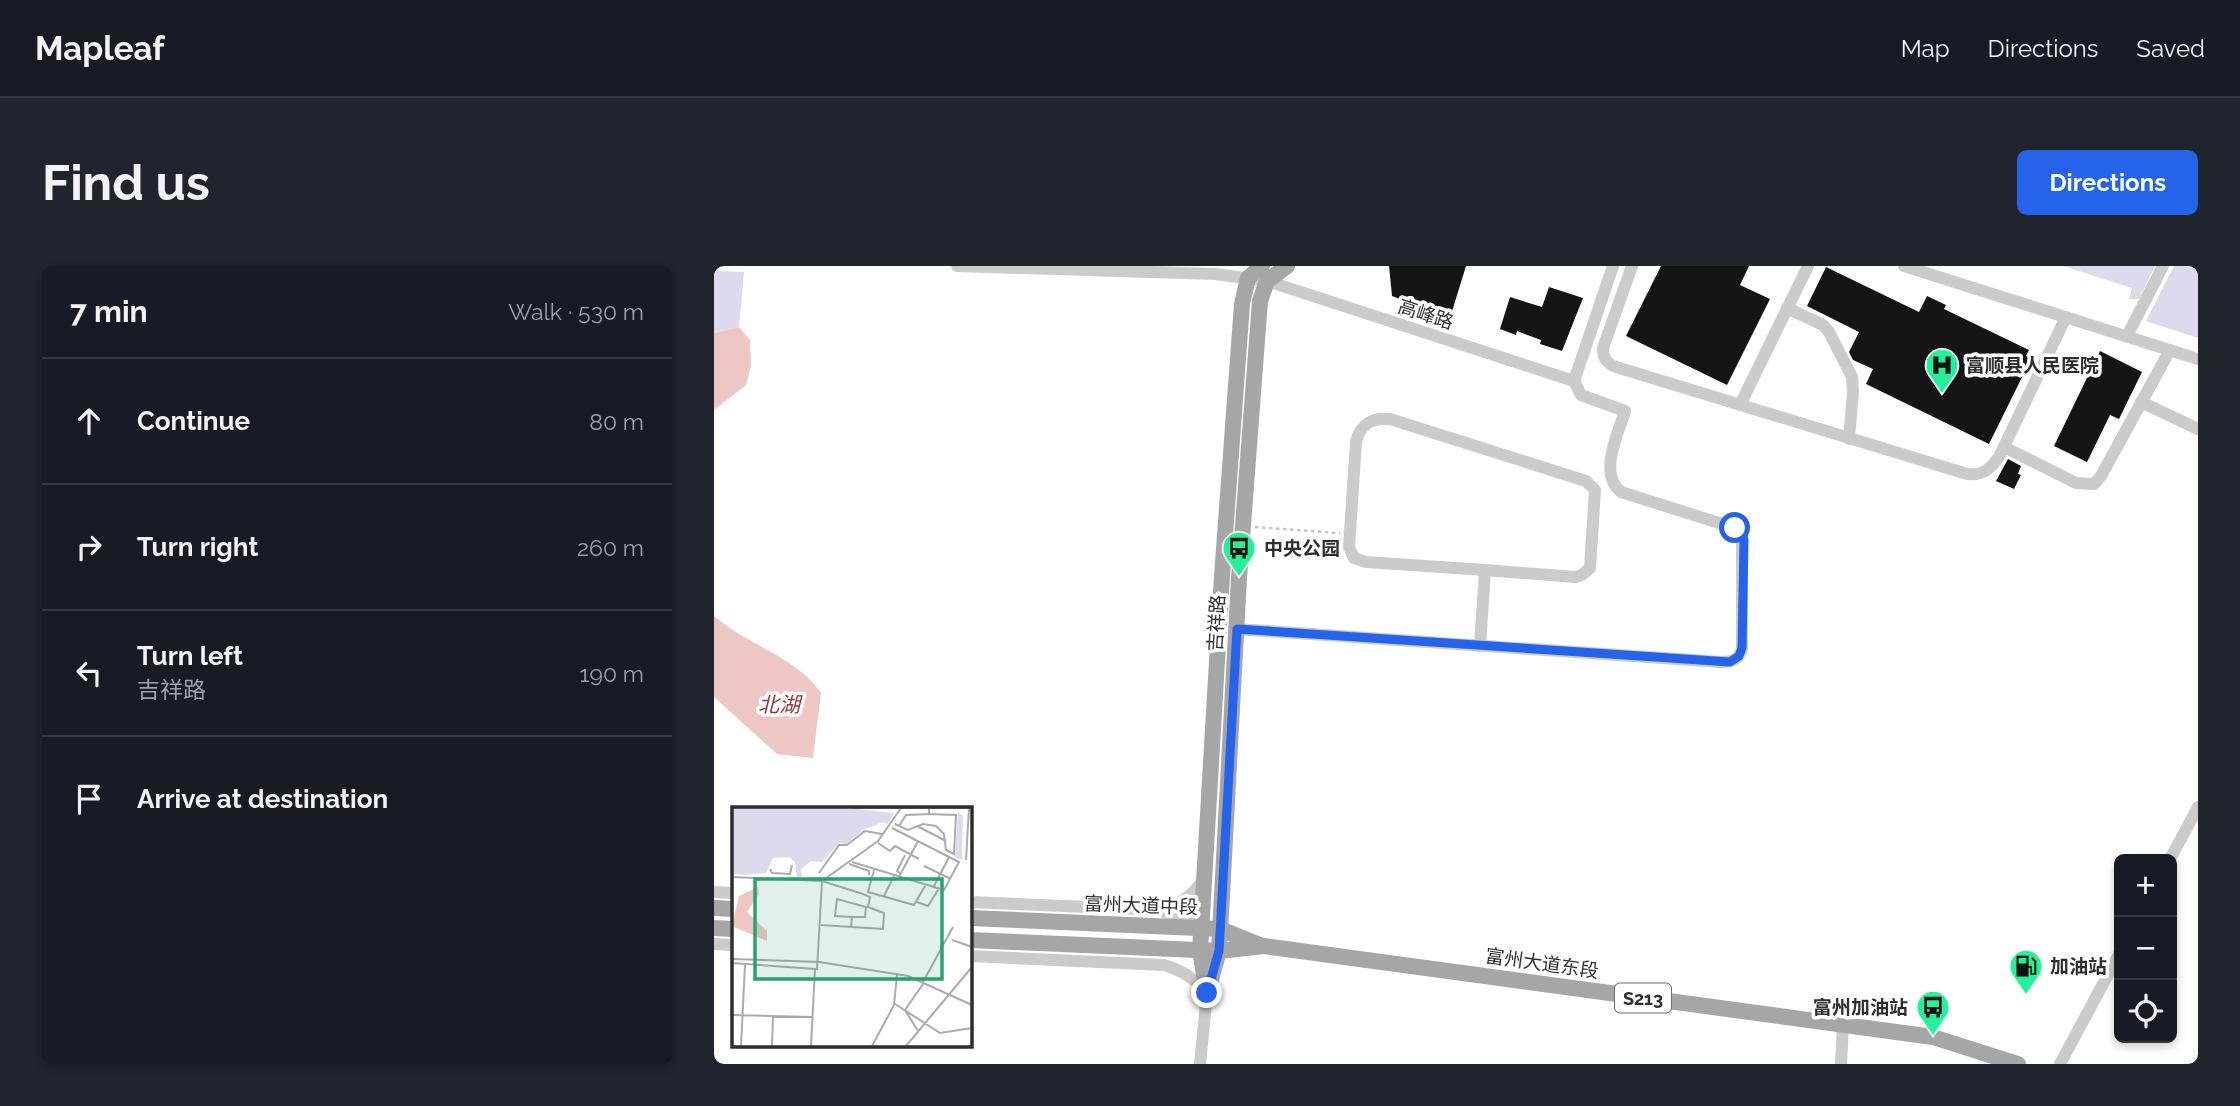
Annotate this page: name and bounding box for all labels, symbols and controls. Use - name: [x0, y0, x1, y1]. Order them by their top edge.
- text: Mapleaf: [35, 29, 165, 68]
- text: Map: [1901, 34, 1950, 63]
- text: Directions: [1988, 34, 2098, 63]
- text: Saved: [2136, 34, 2205, 63]
- button: Directions: [2017, 150, 2198, 215]
- text: Find us: [42, 154, 210, 211]
- text: 7 min: [70, 294, 148, 329]
- street label: 高峰路: [1395, 295, 1457, 333]
- text: Walk · 530 m: [508, 298, 644, 325]
- hospital icon: 富顺县人民医院: [1923, 346, 1961, 395]
- place label: 富顺县人民医院: [1966, 354, 2099, 376]
- icon: ahead: [70, 402, 108, 440]
- text: Continue: [137, 406, 250, 436]
- text: 80 m: [589, 408, 644, 435]
- route start: [1719, 512, 1750, 543]
- icon: right: [70, 528, 108, 566]
- bus stop icon: 中央公园: [1220, 529, 1258, 578]
- text: Turn right: [137, 532, 258, 562]
- text: 260 m: [577, 534, 644, 561]
- place label: 中央公园: [1264, 537, 1340, 559]
- street label: 吉祥路: [1204, 594, 1228, 652]
- text: Turn left: [137, 641, 243, 671]
- icon: left: [70, 654, 108, 692]
- text: 190 m: [580, 660, 644, 687]
- text: 吉祥路: [137, 676, 206, 703]
- water label: 北湖: [758, 692, 803, 717]
- icon: arrive: [70, 780, 108, 818]
- text: Arrive at destination: [137, 784, 388, 814]
- inset map: [732, 807, 971, 1046]
- map controls: [2114, 854, 2177, 1043]
- button: +: [2114, 854, 2177, 917]
- street label: 富州大道中段: [1084, 892, 1198, 918]
- button: −: [2114, 917, 2177, 980]
- street label: 富州大道东段: [1484, 944, 1600, 982]
- fuel station icon: 加油站: [2007, 947, 2045, 996]
- place label: 加油站: [2050, 955, 2107, 977]
- route end: [1191, 977, 1222, 1008]
- button: locate: [2114, 980, 2177, 1043]
- road number: S213: [1615, 984, 1671, 1012]
- bus stop icon: 富州加油站: [1914, 988, 1952, 1037]
- place label: 富州加油站: [1813, 996, 1908, 1018]

